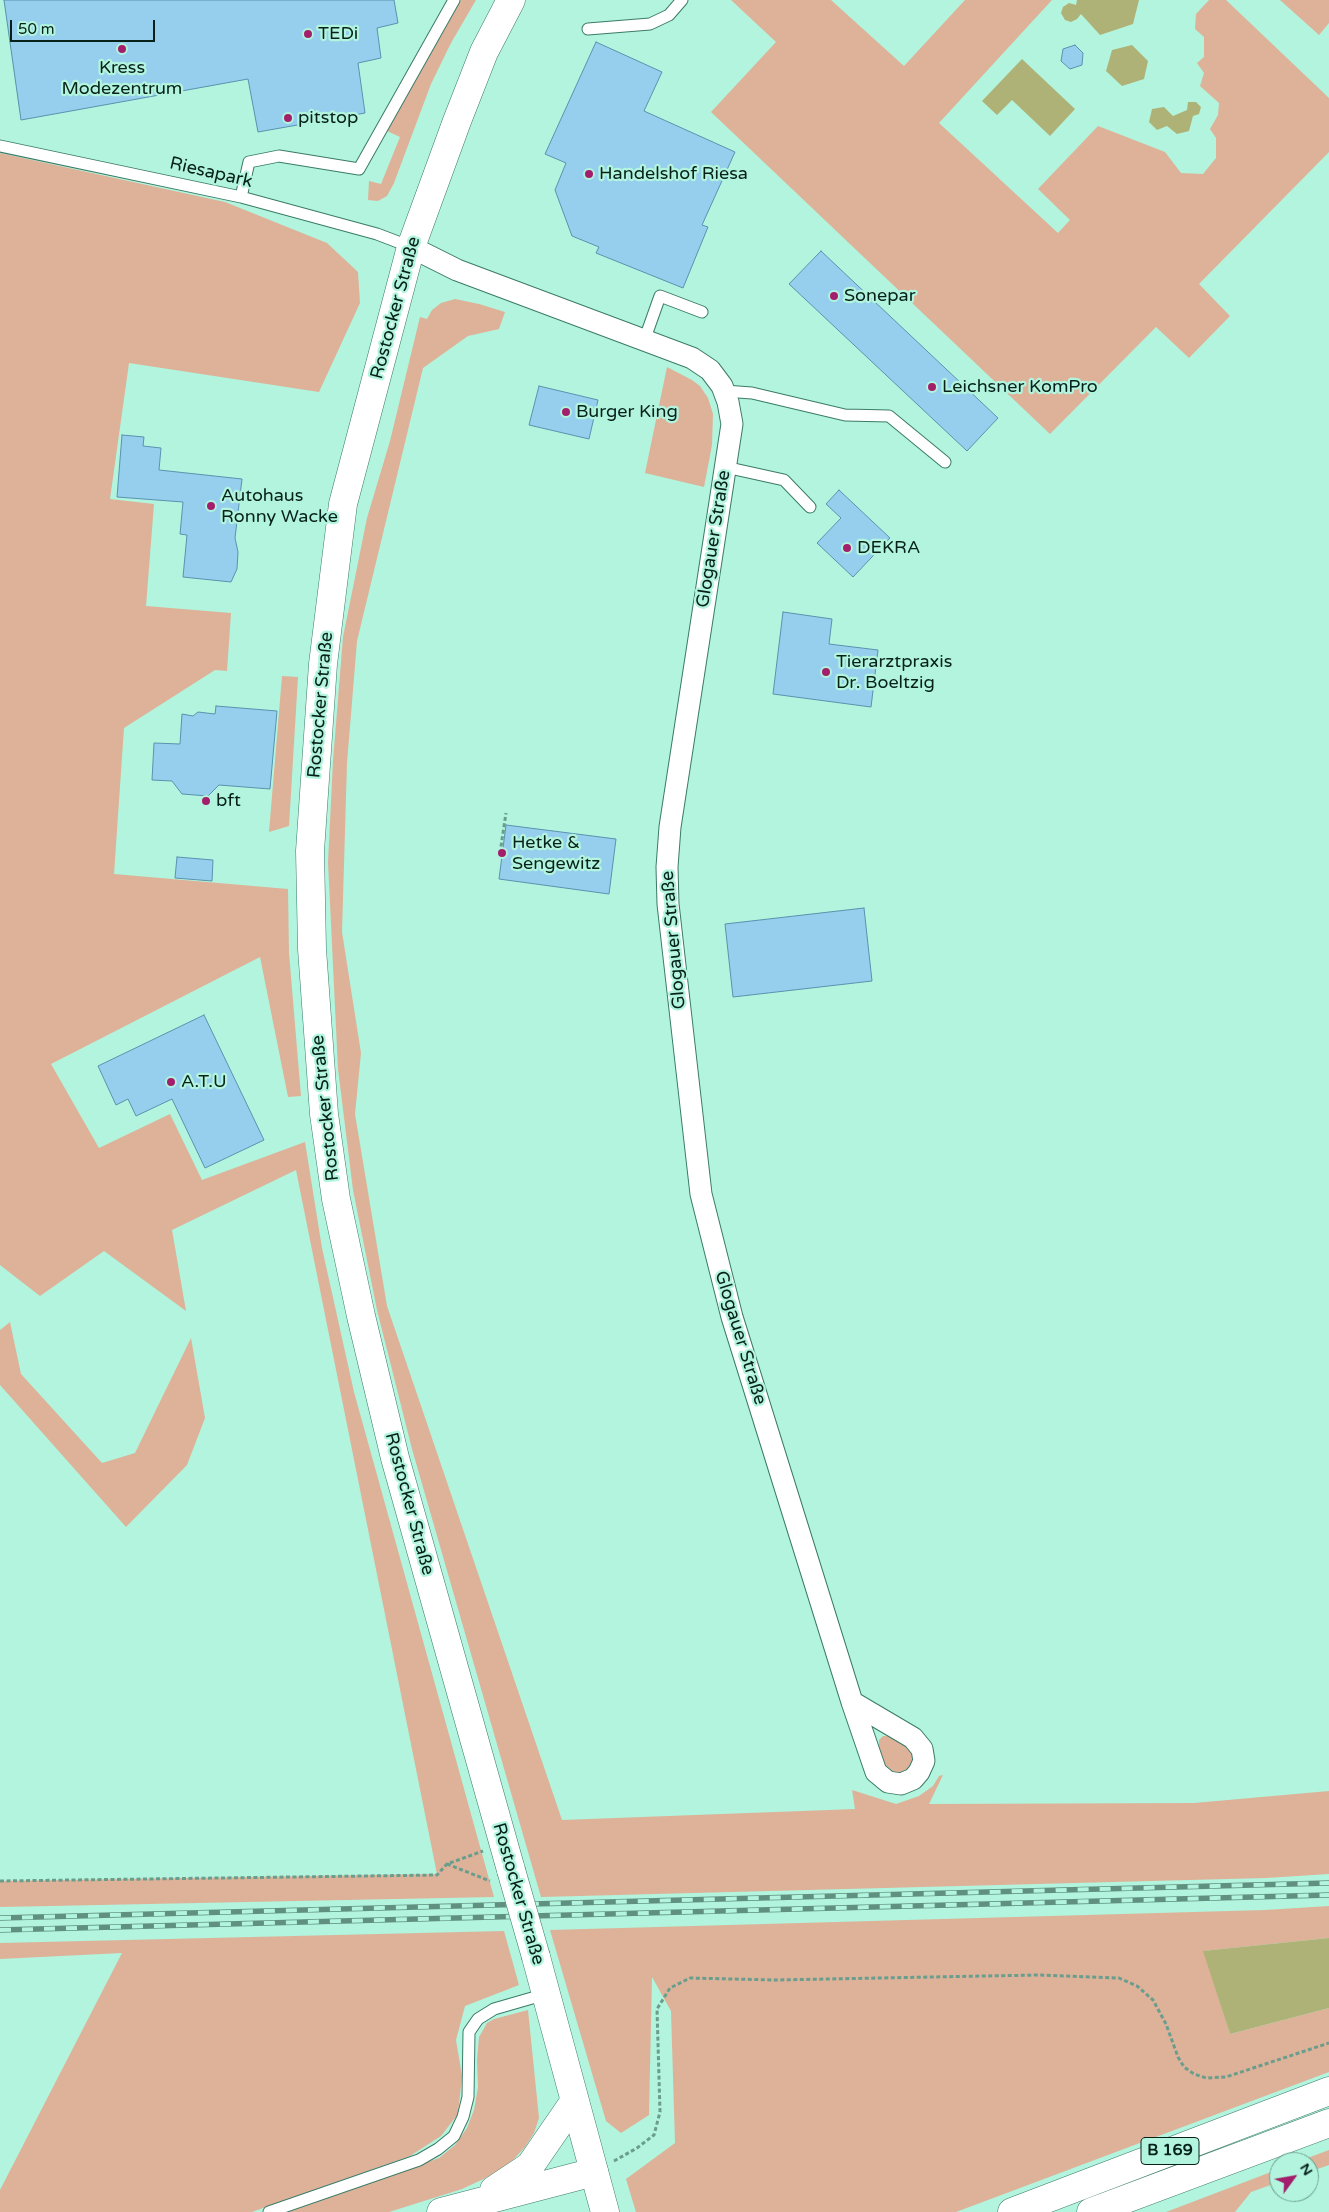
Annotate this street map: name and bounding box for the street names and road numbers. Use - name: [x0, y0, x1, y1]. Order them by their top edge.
- street label: Riesapark: [167, 153, 255, 193]
- street label: Rostocker Straße: [367, 234, 425, 382]
- street label: Glogauer Straße: [692, 469, 736, 609]
- street label: Rostocker Straße: [304, 631, 338, 779]
- street label: Glogauer Straße: [657, 870, 691, 1010]
- street label: Rostocker Straße: [308, 1034, 344, 1182]
- street label: Glogauer Straße: [709, 1268, 771, 1408]
- street label: Rostocker Straße: [380, 1430, 438, 1578]
- street label: Rostocker Straße: [487, 1820, 549, 1968]
- road number: B 169: [1141, 2138, 1199, 2164]

